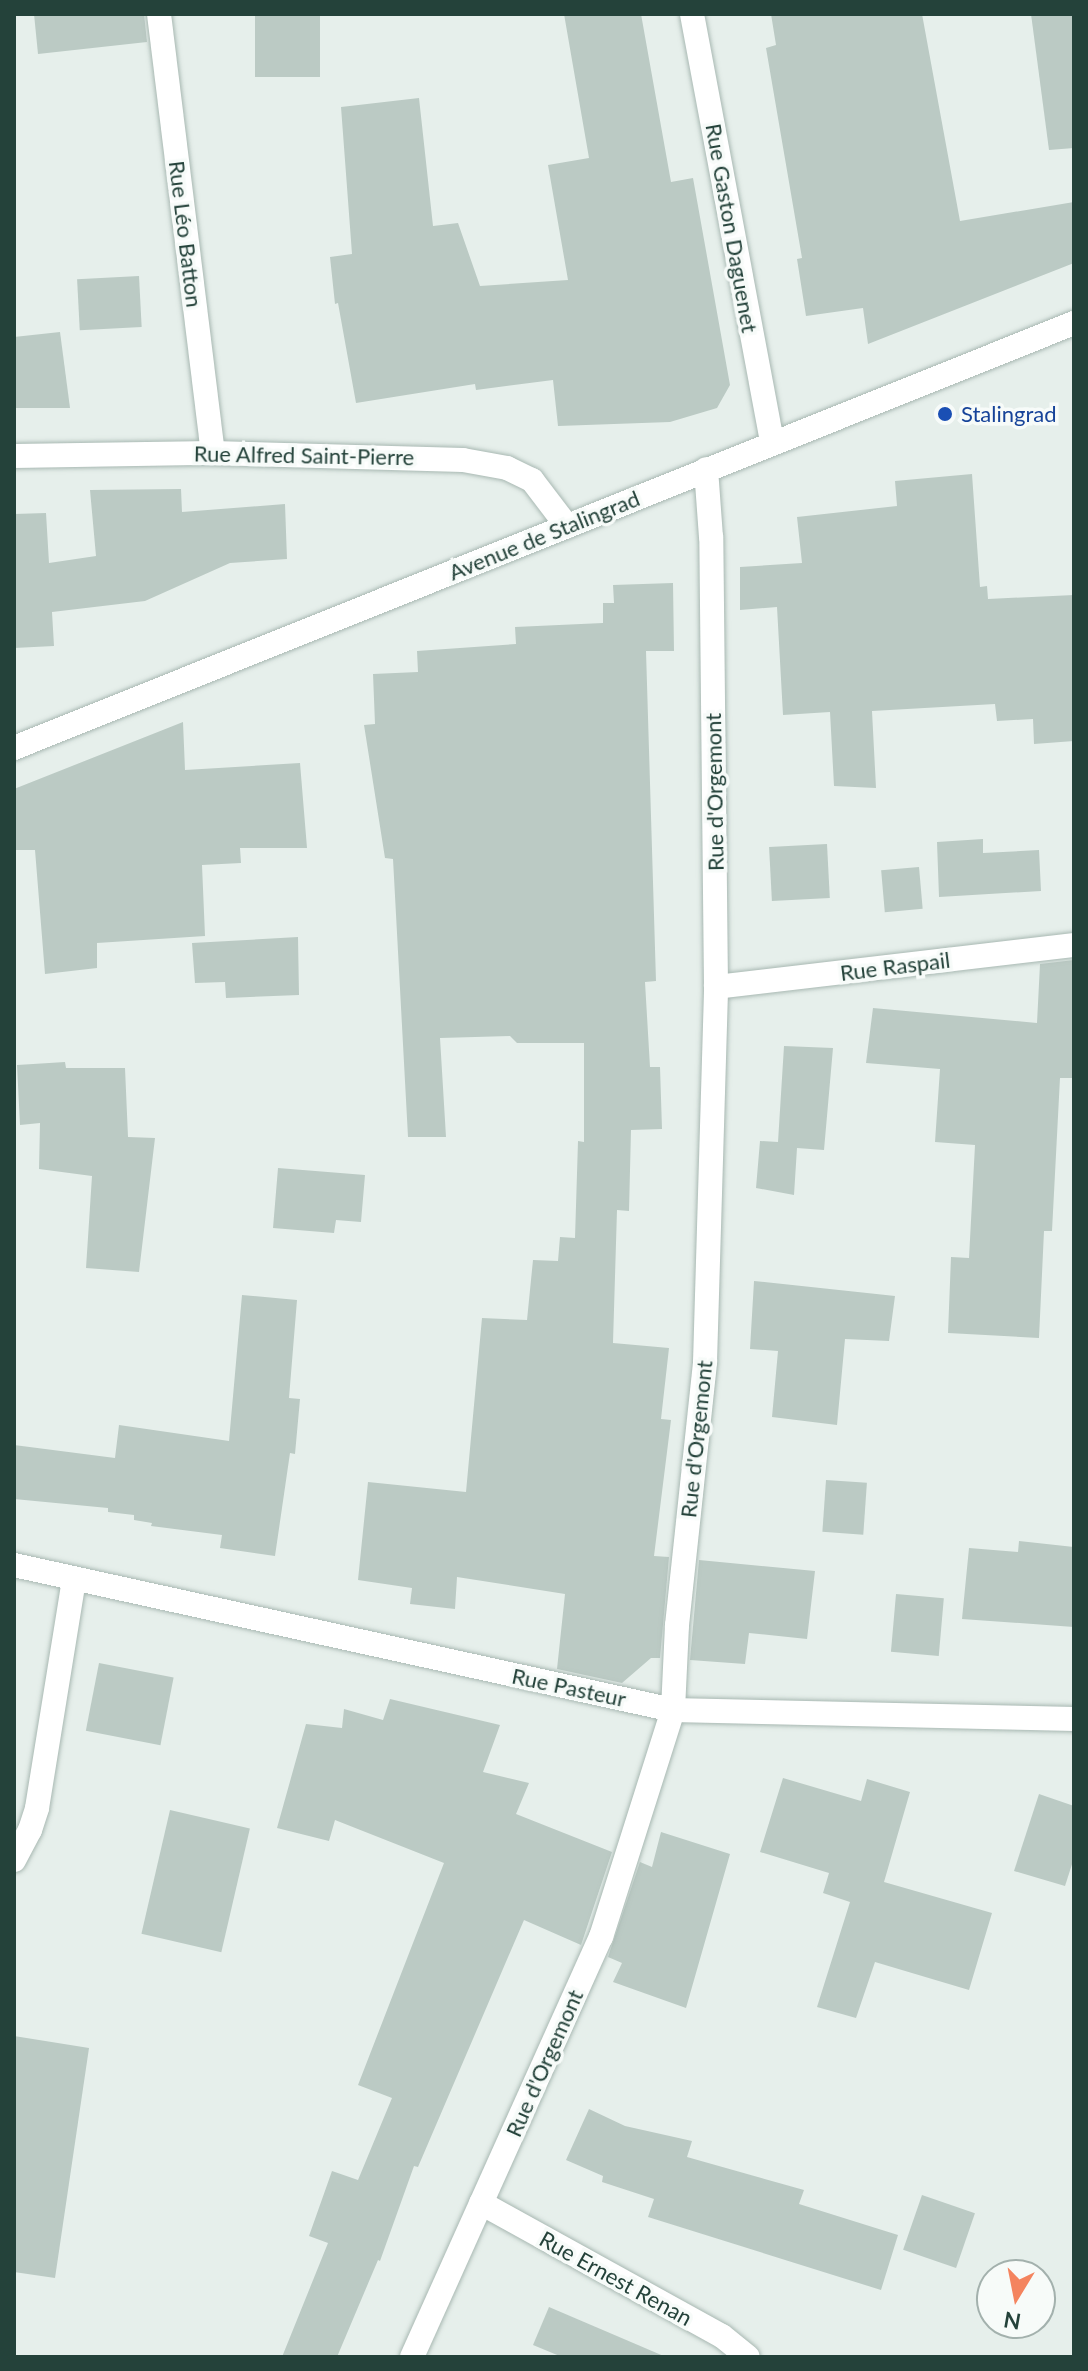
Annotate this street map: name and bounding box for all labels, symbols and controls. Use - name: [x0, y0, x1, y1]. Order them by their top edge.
- street label: Rue Gaston Daguenet: [701, 121, 763, 335]
- street label: Rue Léo Batton: [164, 159, 208, 309]
- place label: Stalingrad: [961, 401, 1057, 427]
- marker: Stalingrad: [936, 405, 954, 423]
- street label: Rue Alfred Saint-Pierre: [193, 440, 415, 470]
- street label: Avenue de Stalingrad: [445, 485, 643, 585]
- street label: Rue d'Orgemont: [699, 713, 729, 871]
- street label: Rue Raspail: [838, 946, 952, 986]
- street label: Rue d'Orgemont: [675, 1359, 717, 1519]
- street label: Rue Pasteur: [510, 1662, 628, 1712]
- street label: Rue d'Orgemont: [500, 1985, 588, 2141]
- street label: Rue Ernest Renan: [535, 2225, 697, 2331]
- north arrow: [976, 2259, 1056, 2339]
- text: N: [1001, 2306, 1023, 2336]

